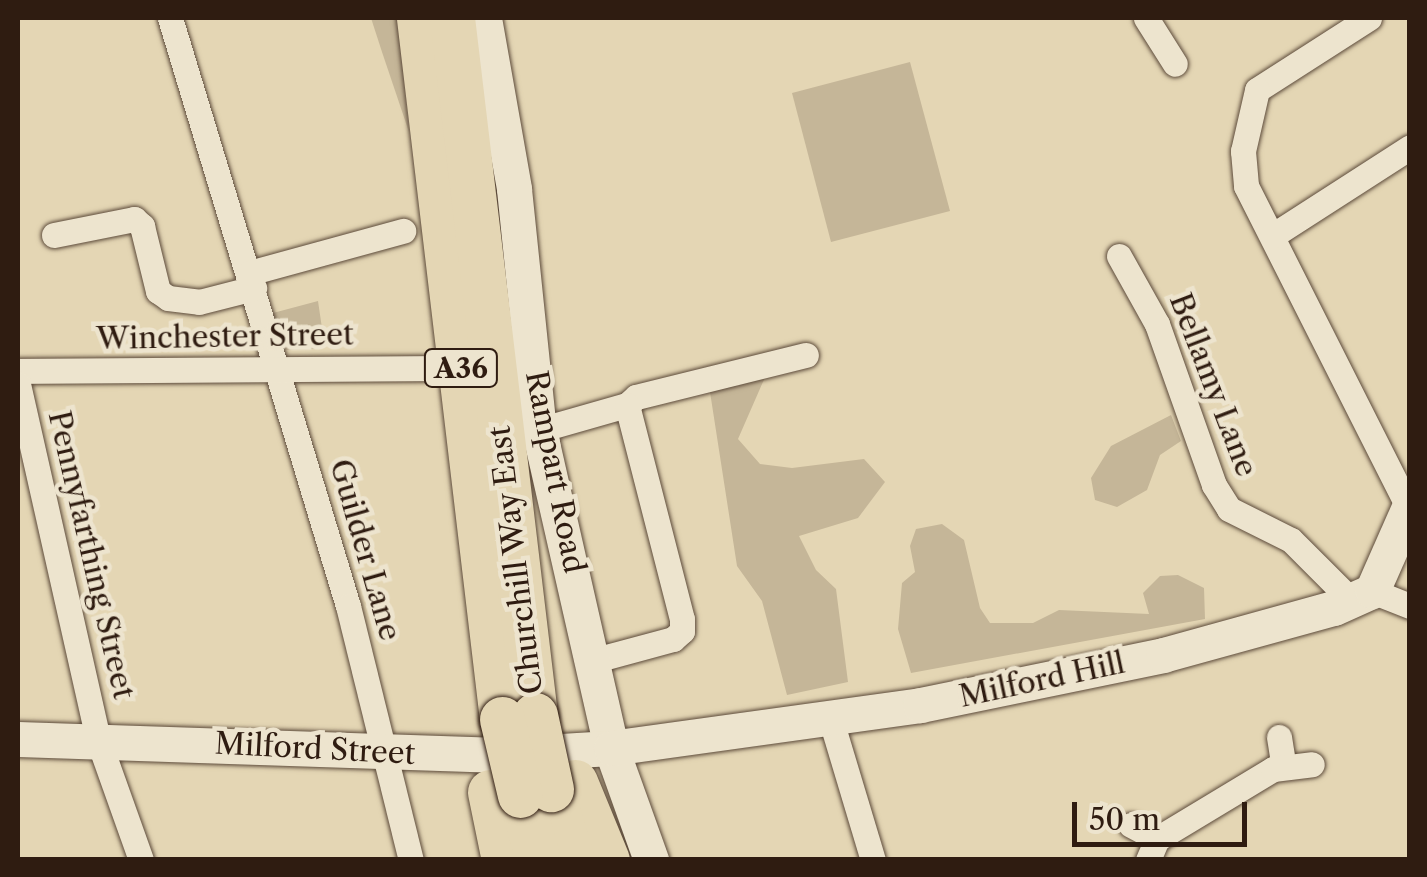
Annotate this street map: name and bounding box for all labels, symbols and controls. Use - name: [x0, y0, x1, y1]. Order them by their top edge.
- street label: Bellamy Lane: [1161, 288, 1265, 482]
- street label: Winchester Street: [96, 317, 354, 357]
- road number: A36: [424, 345, 498, 391]
- street label: Rampart Road: [518, 368, 592, 576]
- street label: Pennyfarthing Street: [40, 407, 142, 703]
- street label: Churchill Way East: [482, 423, 550, 697]
- street label: Guilder Lane: [322, 455, 408, 645]
- street label: Milford Hill: [956, 645, 1128, 715]
- street label: Milford Street: [214, 726, 416, 772]
- scale bar: [1077, 782, 1252, 844]
- text: 50 m: [1089, 801, 1160, 838]

